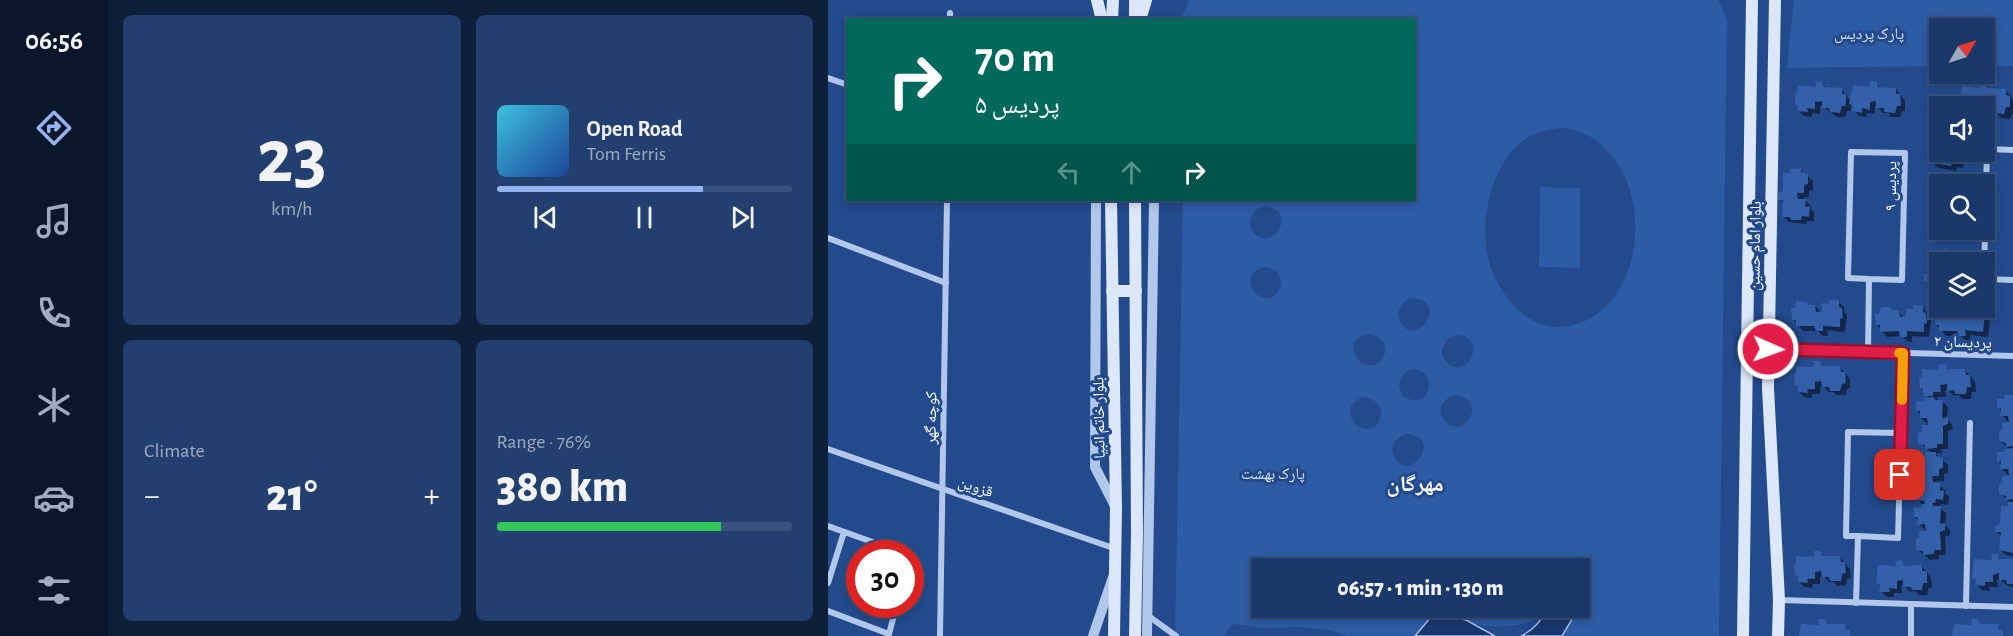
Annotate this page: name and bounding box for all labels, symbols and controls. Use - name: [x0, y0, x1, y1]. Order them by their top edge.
- north arrow: [1929, 18, 1995, 84]
- map controls: [1929, 18, 1995, 318]
- park label: پارک پردیس: [1834, 26, 1904, 44]
- text: 06:56: [25, 27, 83, 54]
- text: 70 m: [975, 37, 1055, 79]
- icon: right: [876, 42, 954, 120]
- text: پردیس ۵: [975, 91, 1060, 118]
- button: sound: [1929, 96, 1995, 162]
- icon: directions: [33, 107, 75, 149]
- text: Open Road: [587, 118, 683, 140]
- text: 23: [257, 119, 327, 197]
- text: Tom Ferris: [587, 144, 666, 164]
- icon: left: [1052, 156, 1085, 189]
- icon: ahead: [1115, 156, 1148, 189]
- icon: right: [1178, 156, 1211, 189]
- street label: پردیس ۹: [1883, 161, 1901, 211]
- button: search: [1929, 174, 1995, 240]
- text: km/h: [271, 199, 312, 219]
- icon: music: [33, 200, 75, 242]
- icon: previous: [529, 201, 562, 234]
- icon: pause: [628, 201, 661, 234]
- icon: next: [726, 201, 759, 234]
- street label: بلوار امام حسین: [1746, 201, 1766, 291]
- button: layers: [1929, 252, 1995, 318]
- icon: phone: [33, 292, 75, 334]
- position arrow: [1736, 317, 1800, 381]
- street label: پردیسان ۲: [1934, 333, 1992, 353]
- street label: بلوار خاتم انبیا: [1090, 377, 1110, 459]
- icon: climate: [33, 384, 75, 426]
- street label: کوچه گهر: [923, 391, 940, 446]
- text: Range · 76%: [497, 432, 591, 452]
- text: Climate: [144, 441, 205, 461]
- pin: [1874, 449, 1925, 500]
- icon: arrive: [1883, 458, 1916, 491]
- text: 380 km: [497, 465, 628, 510]
- park label: پارک بهشت: [1241, 466, 1305, 483]
- district label: مهرگان: [1386, 473, 1444, 497]
- text: 21°: [266, 474, 317, 519]
- street label: قزوین: [956, 474, 995, 502]
- icon: car: [33, 477, 75, 519]
- text: −: [144, 480, 160, 513]
- text: +: [424, 480, 439, 513]
- speed limit sign: 30: [846, 540, 924, 618]
- icon: filters: [33, 569, 75, 611]
- text: 06:57 · 1 min · 130 m: [1337, 577, 1504, 599]

